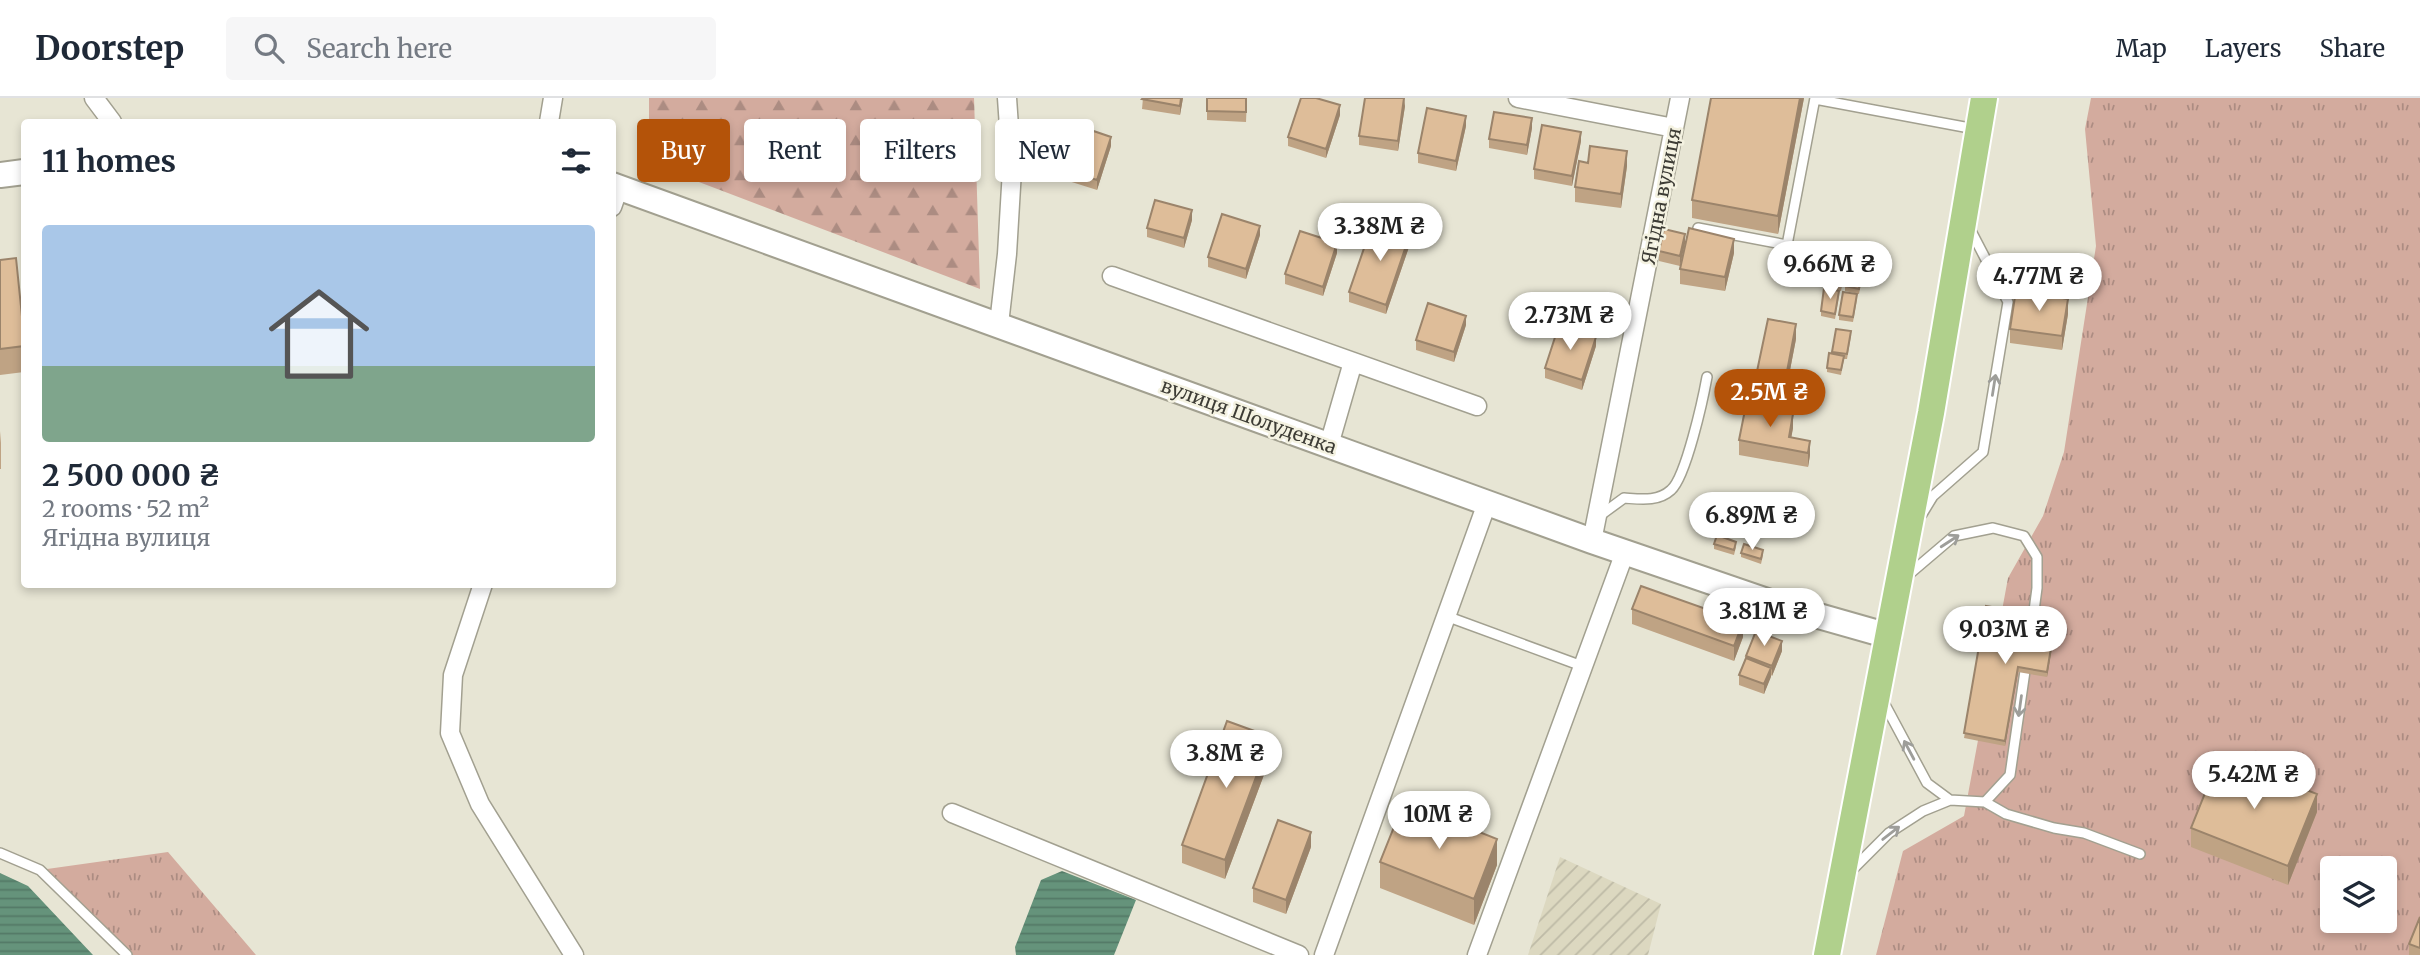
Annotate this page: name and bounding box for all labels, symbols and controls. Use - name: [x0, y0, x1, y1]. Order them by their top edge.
- search box: [226, 17, 716, 80]
- text: Doorstep: [35, 28, 184, 69]
- icon: search: [250, 29, 288, 67]
- text: Search here: [306, 32, 452, 65]
- text: Map: [2116, 33, 2167, 64]
- text: Layers: [2205, 33, 2281, 64]
- text: Share: [2319, 33, 2385, 64]
- chip: Buy: [637, 119, 730, 182]
- chip: Rent: [744, 119, 846, 182]
- chip: Filters: [860, 119, 981, 182]
- chip: New: [995, 119, 1094, 182]
- street label: Ягідна вулиця: [1636, 125, 1686, 267]
- text: 11 homes: [42, 142, 176, 180]
- icon: filters: [557, 142, 595, 180]
- pin: 3.38M ₴: [1315, 204, 1445, 263]
- text: 3.38M ₴: [1334, 211, 1426, 240]
- pin: 9.66M ₴: [1765, 242, 1895, 301]
- text: 9.66M ₴: [1783, 249, 1877, 278]
- pin: 4.77M ₴: [1974, 254, 2104, 313]
- text: 4.77M ₴: [1993, 261, 2085, 290]
- icon: home: [256, 271, 382, 397]
- pin: 2.73M ₴: [1505, 292, 1635, 352]
- text: 2.73M ₴: [1525, 300, 1615, 329]
- pin: 2.5M ₴: [1713, 370, 1827, 429]
- street label: вулиця Шолуденка: [1158, 373, 1340, 459]
- one-way arrow: [1988, 374, 2001, 397]
- text: 2.5M ₴: [1730, 377, 1810, 406]
- text: 2 500 000 ₴: [42, 456, 221, 494]
- pin: 6.89M ₴: [1687, 492, 1817, 552]
- text: 2 rooms · 52 m²: [42, 494, 209, 523]
- text: 6.89M ₴: [1705, 500, 1799, 529]
- text: Ягідна вулиця: [42, 523, 210, 552]
- one-way arrow: [1940, 534, 1959, 549]
- pin: 3.81M ₴: [1699, 588, 1829, 648]
- text: 3.81M ₴: [1719, 596, 1809, 625]
- pin: 9.03M ₴: [1940, 606, 2070, 666]
- text: 9.03M ₴: [1959, 614, 2051, 643]
- one-way arrow: [2013, 694, 2026, 716]
- pin: 3.8M ₴: [1169, 730, 1283, 790]
- text: 3.8M ₴: [1186, 738, 1266, 767]
- one-way arrow: [1902, 740, 1915, 761]
- pin: 5.42M ₴: [2189, 752, 2319, 811]
- text: 5.42M ₴: [2208, 759, 2300, 788]
- pin: 10M ₴: [1390, 792, 1488, 851]
- text: 10M ₴: [1404, 799, 1474, 828]
- one-way arrow: [1882, 825, 1900, 840]
- map controls: [2320, 856, 2397, 933]
- button: layers: [2320, 856, 2397, 933]

